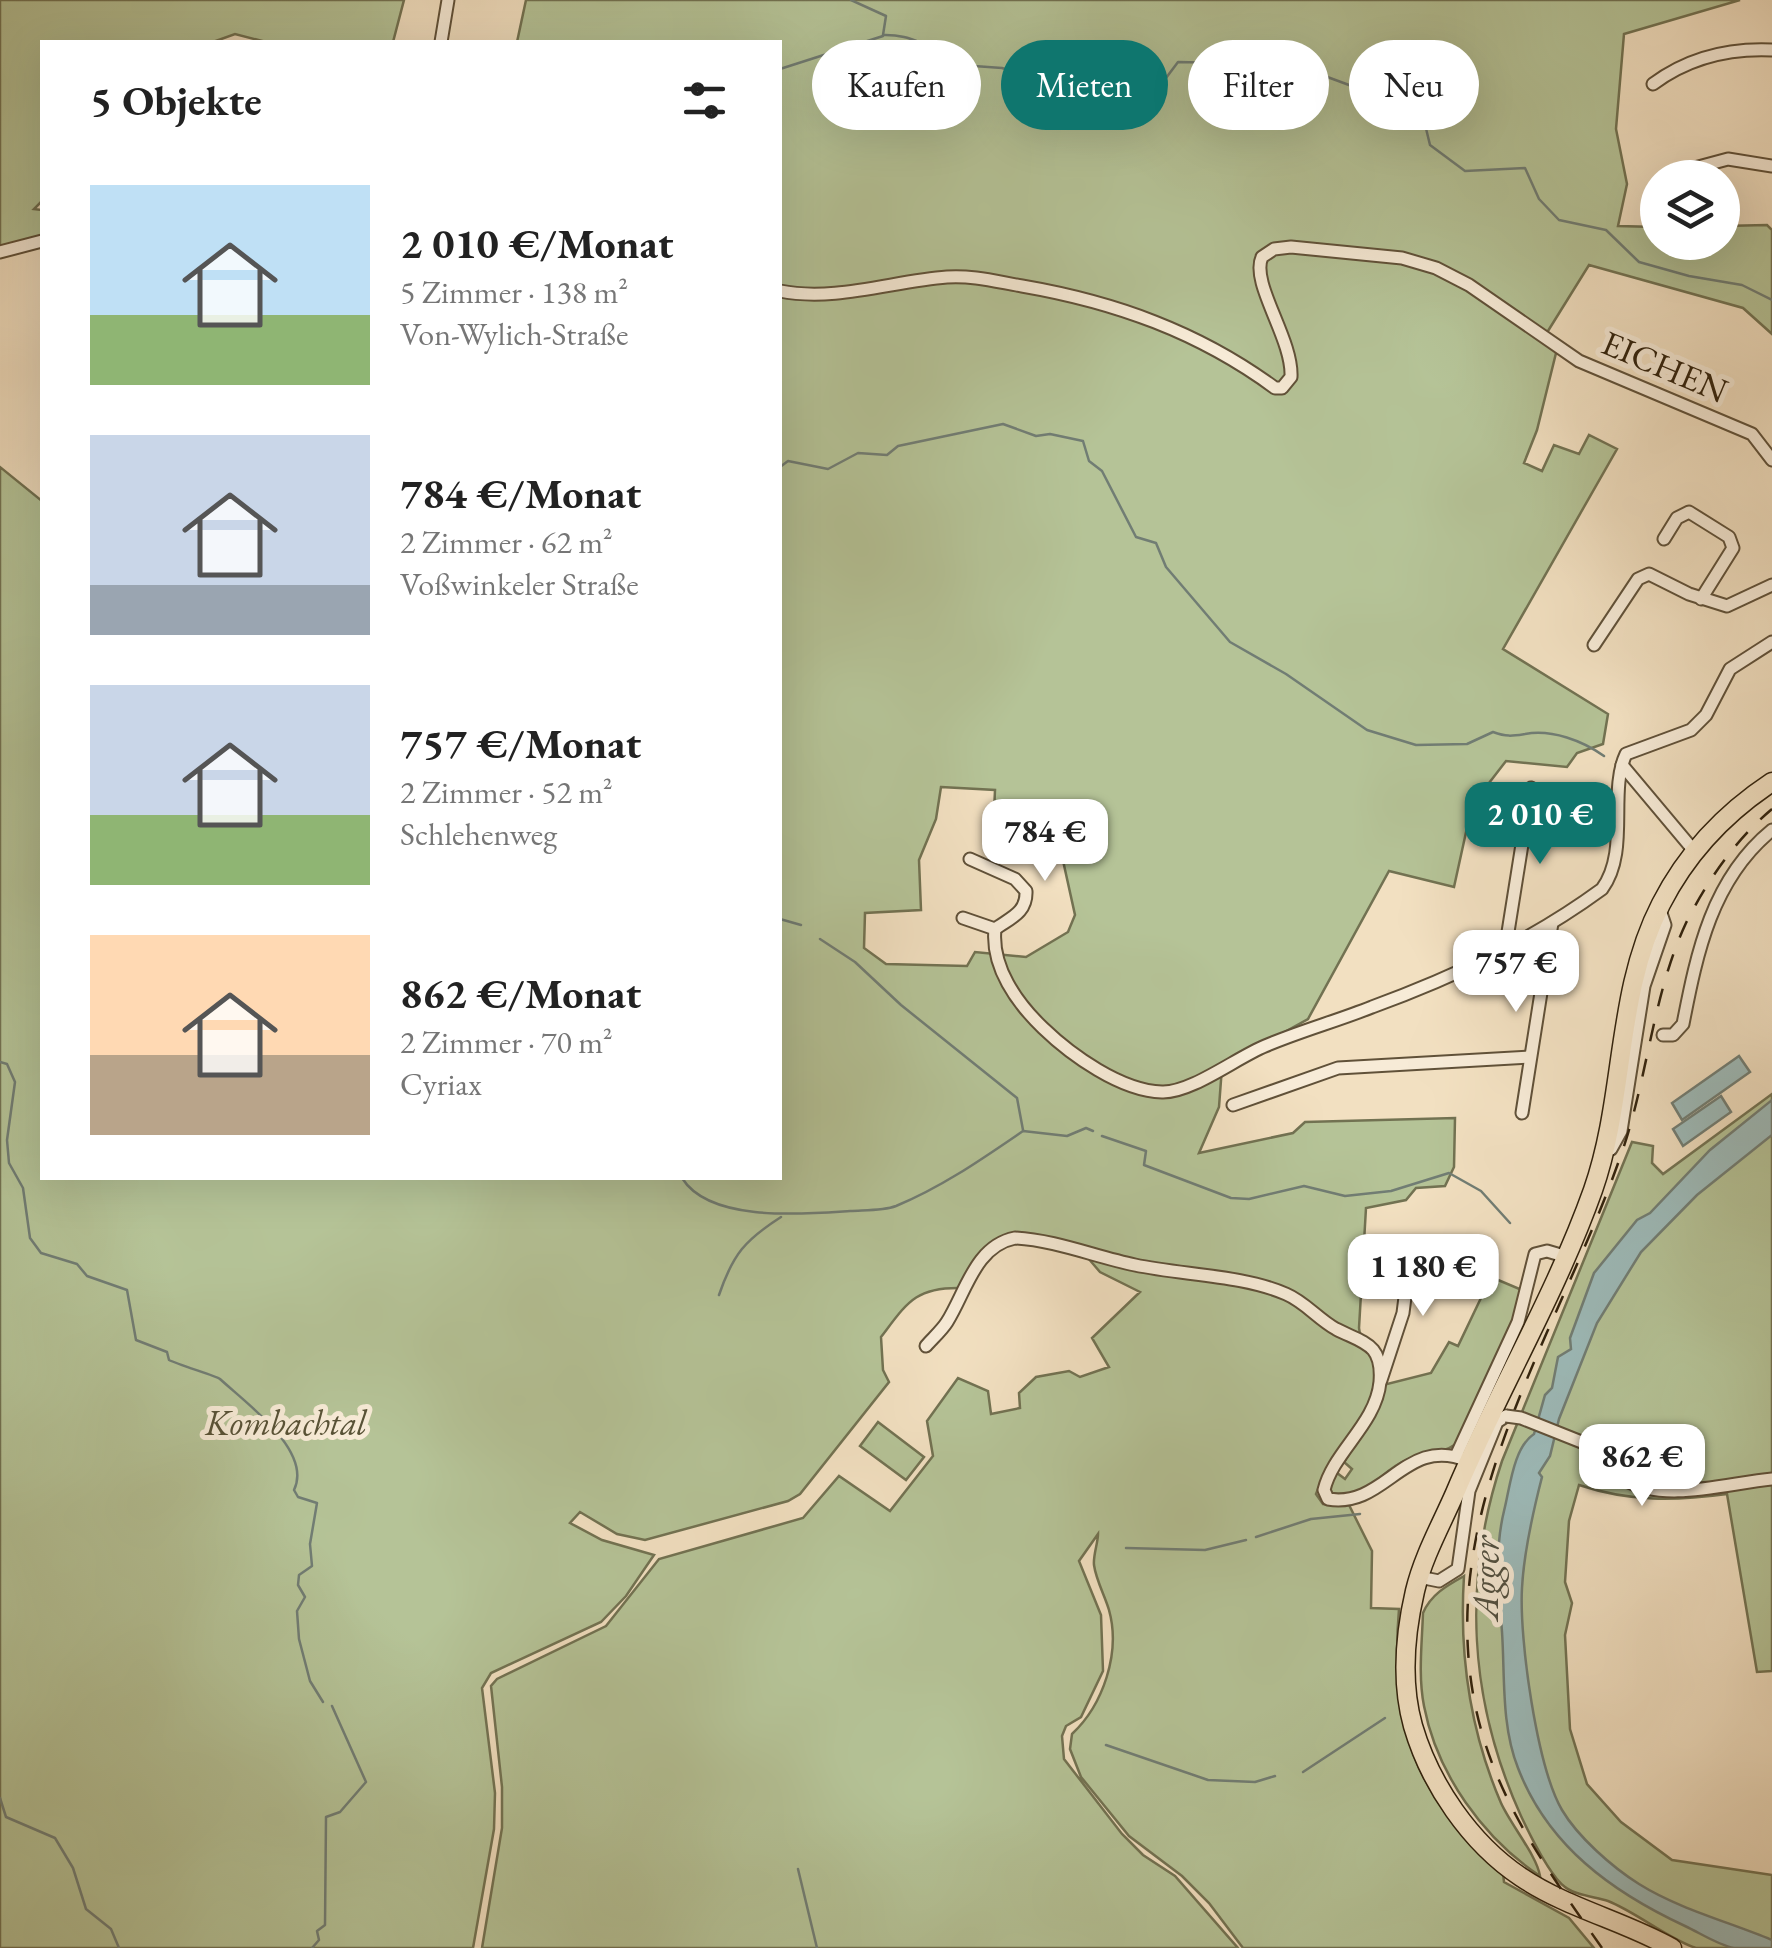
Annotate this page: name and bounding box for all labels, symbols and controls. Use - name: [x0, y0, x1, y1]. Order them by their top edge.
- chip: Kaufen: [812, 40, 981, 130]
- chip: Mieten: [1001, 40, 1168, 130]
- chip: Filter: [1188, 40, 1329, 130]
- chip: Neu: [1349, 40, 1479, 130]
- text: 5 Objekte: [90, 73, 262, 128]
- icon: filters: [677, 73, 732, 128]
- map controls: [1640, 160, 1740, 260]
- button: layers: [1640, 160, 1740, 260]
- text: 2 010 €/Monat: [400, 216, 674, 271]
- icon: home: [170, 225, 290, 345]
- text: 5 Zimmer · 138 m²: [400, 271, 628, 313]
- text: Von-Wylich-Straße: [400, 313, 628, 355]
- street label: EICHEN: [1595, 319, 1735, 413]
- text: 784 €/Monat: [400, 466, 641, 521]
- icon: home: [170, 475, 290, 595]
- text: 2 Zimmer · 62 m²: [400, 521, 613, 563]
- text: Voßwinkeler Straße: [400, 563, 639, 605]
- text: 757 €/Monat: [400, 716, 641, 771]
- icon: home: [170, 725, 290, 845]
- text: 2 Zimmer · 52 m²: [400, 771, 613, 813]
- pin: 2 010 €: [1448, 782, 1632, 867]
- text: 2 010 €: [1487, 793, 1593, 835]
- pin: 784 €: [975, 799, 1115, 884]
- text: 784 €: [1004, 810, 1086, 852]
- text: Schlehenweg: [400, 813, 557, 855]
- pin: 757 €: [1446, 930, 1586, 1015]
- text: 757 €: [1475, 941, 1557, 983]
- text: 862 €/Monat: [400, 966, 641, 1021]
- icon: home: [170, 975, 290, 1095]
- text: 2 Zimmer · 70 m²: [400, 1021, 613, 1063]
- text: Cyriax: [400, 1063, 482, 1105]
- pin: 1 180 €: [1331, 1234, 1515, 1319]
- text: 1 180 €: [1370, 1245, 1476, 1287]
- park label: Kombachtal: [204, 1400, 368, 1445]
- pin: 862 €: [1572, 1424, 1712, 1509]
- text: 862 €: [1601, 1435, 1683, 1477]
- water label: Agger: [1460, 1534, 1509, 1623]

